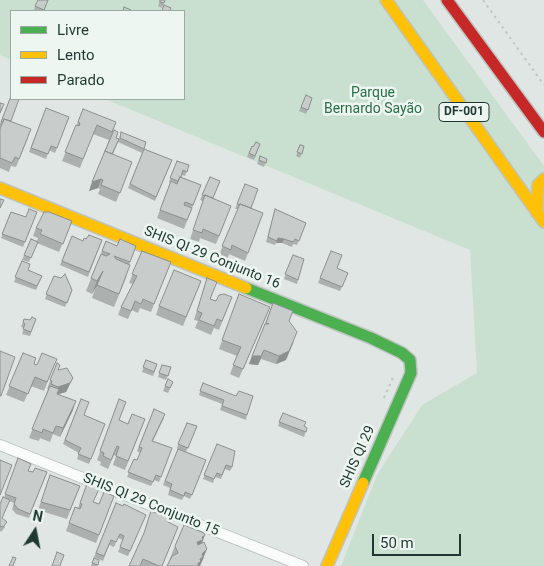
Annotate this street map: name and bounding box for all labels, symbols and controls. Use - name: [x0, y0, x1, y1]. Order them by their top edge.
- legend: [10, 10, 185, 100]
- text: Livre: [57, 21, 89, 39]
- text: Lento: [57, 46, 95, 64]
- text: Parado: [57, 71, 105, 89]
- park label: Parque Bernardo Sayão: [324, 85, 422, 118]
- road number: DF-001: [439, 102, 489, 121]
- street label: SHIS QI 29 Conjunto 16: [142, 223, 282, 293]
- street label: SHIS QI 29: [337, 423, 379, 491]
- street label: SHIS QI 29 Conjunto 15: [81, 470, 221, 540]
- north arrow: [10, 506, 60, 556]
- text: N: [31, 507, 44, 525]
- scale bar: [374, 524, 463, 556]
- text: 50 m: [380, 534, 414, 552]

